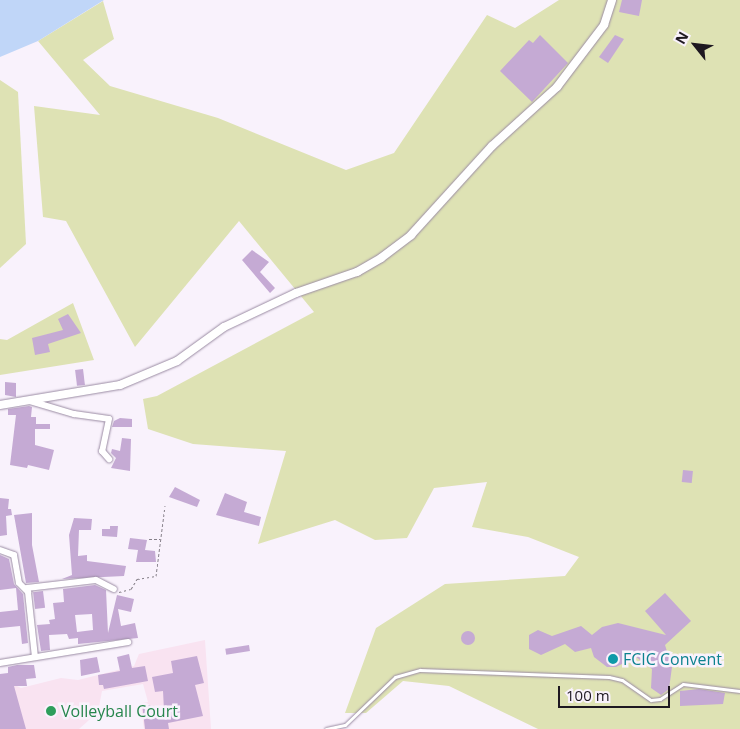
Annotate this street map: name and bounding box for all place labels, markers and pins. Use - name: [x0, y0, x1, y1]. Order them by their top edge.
- place label: FCIC Convent: [623, 649, 722, 669]
- marker: FCIC Convent: [607, 653, 619, 665]
- place label: Volleyball Court: [61, 701, 178, 721]
- marker: Volleyball Court: [45, 705, 57, 717]

